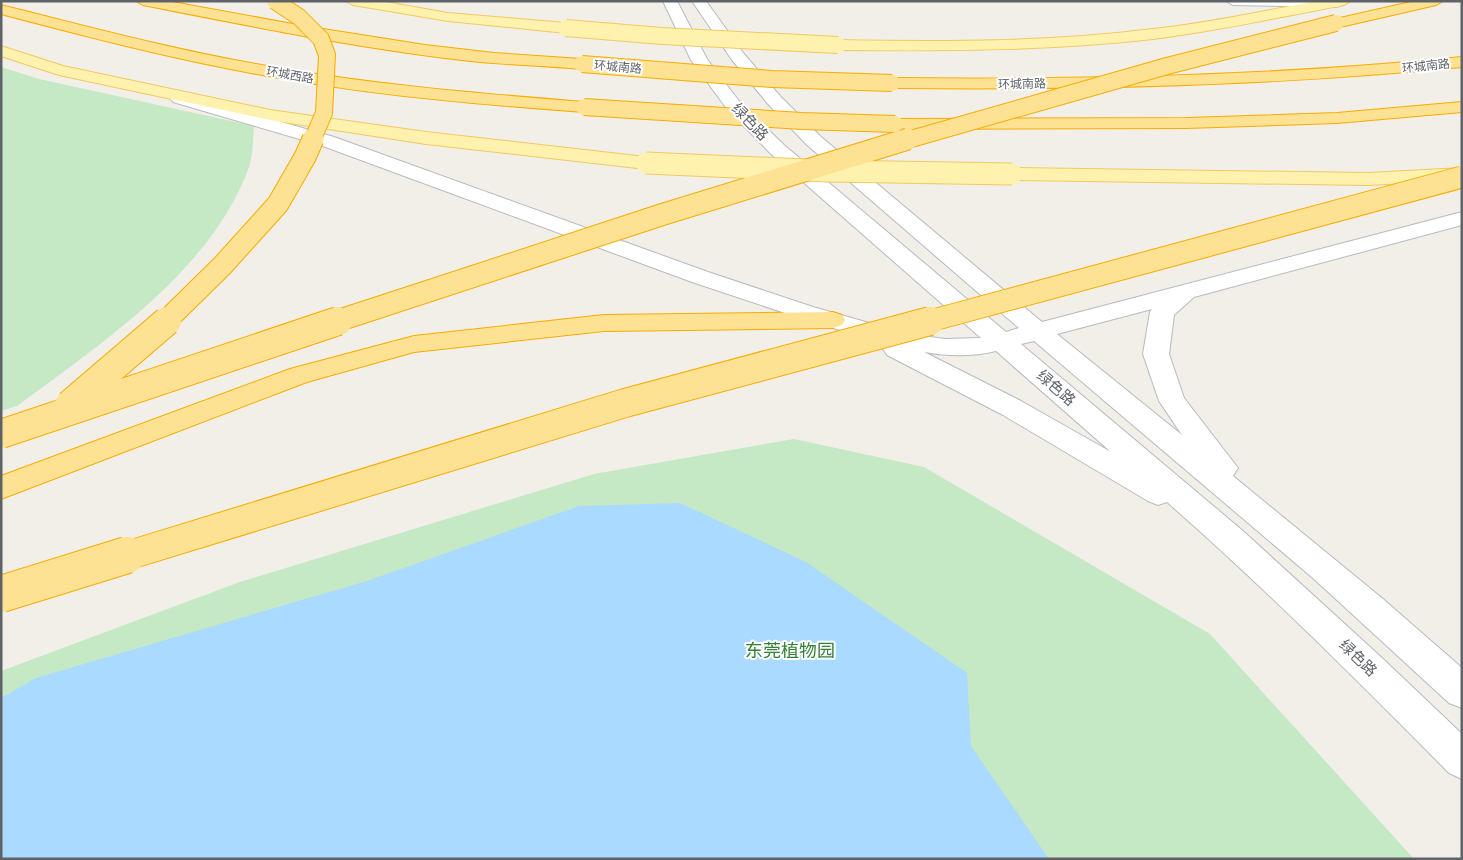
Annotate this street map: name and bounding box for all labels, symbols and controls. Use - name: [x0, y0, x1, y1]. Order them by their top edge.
- street label: 环城南路: [1401, 57, 1451, 75]
- street label: 环城南路: [593, 58, 643, 76]
- street label: 环城西路: [265, 64, 315, 86]
- street label: 环城南路: [998, 77, 1046, 91]
- street label: 绿色路: [729, 100, 772, 144]
- street label: 绿色路: [1034, 366, 1079, 409]
- street label: 绿色路: [1336, 636, 1380, 679]
- park label: 东莞植物园: [745, 641, 835, 661]

